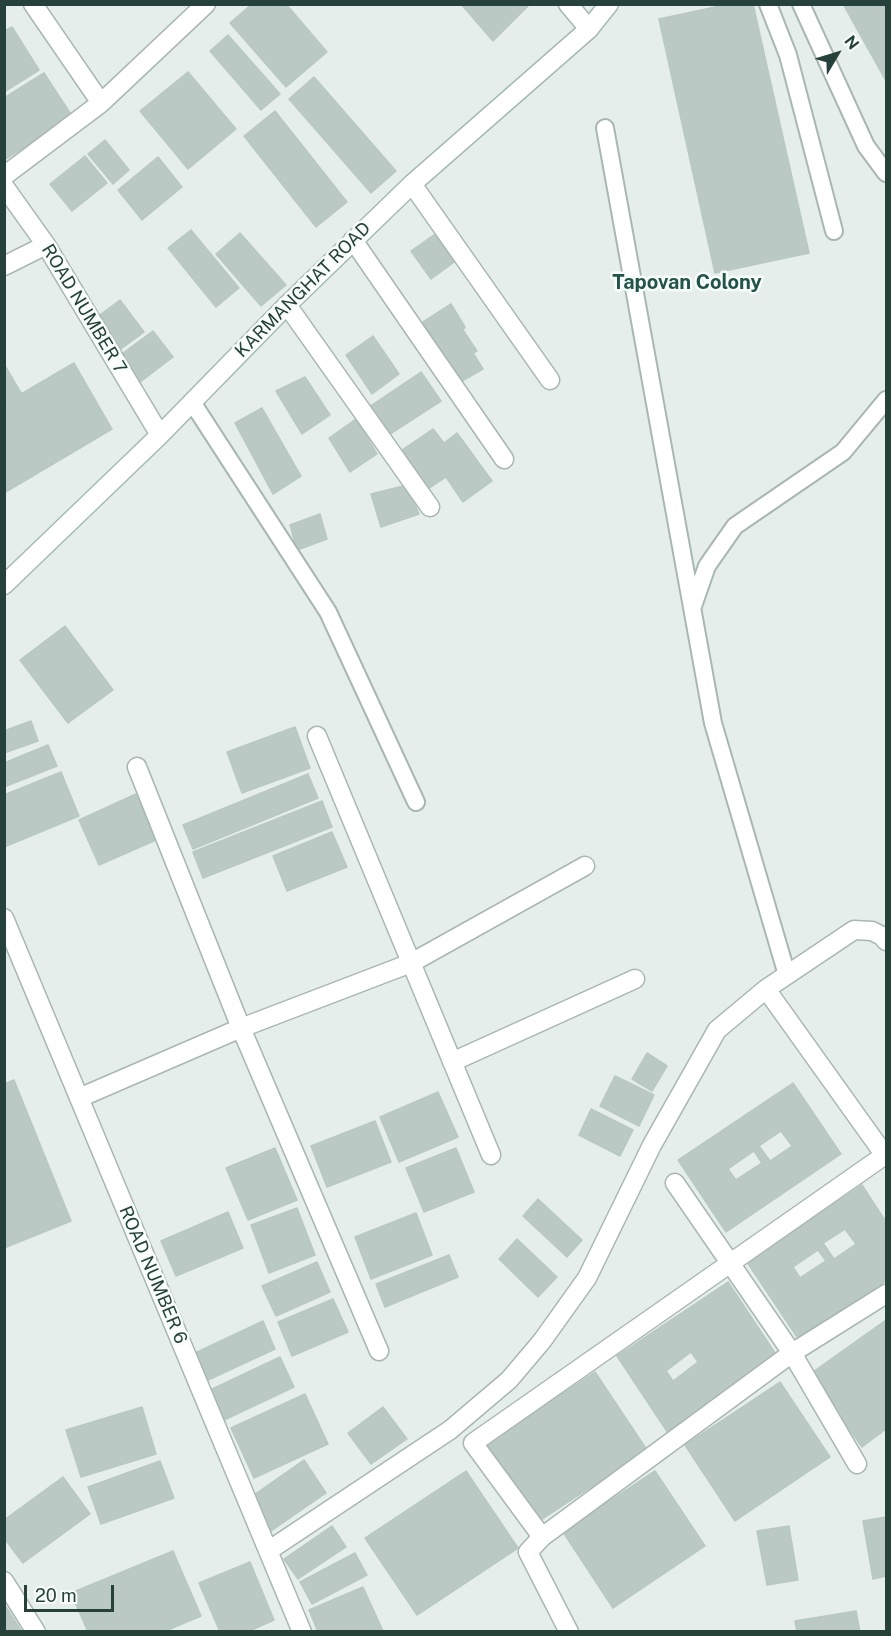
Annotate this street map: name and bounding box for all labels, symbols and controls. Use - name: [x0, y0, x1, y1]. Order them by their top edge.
- north arrow: [807, 24, 867, 84]
- text: N: [840, 32, 863, 53]
- street label: KARMANGHAT ROAD: [231, 218, 375, 362]
- street label: ROAD NUMBER 7: [37, 240, 131, 378]
- district label: Tapovan Colony: [612, 271, 762, 295]
- street label: ROAD NUMBER 6: [114, 1203, 192, 1347]
- scale bar: [27, 1573, 117, 1611]
- text: 20 m: [35, 1585, 77, 1606]

